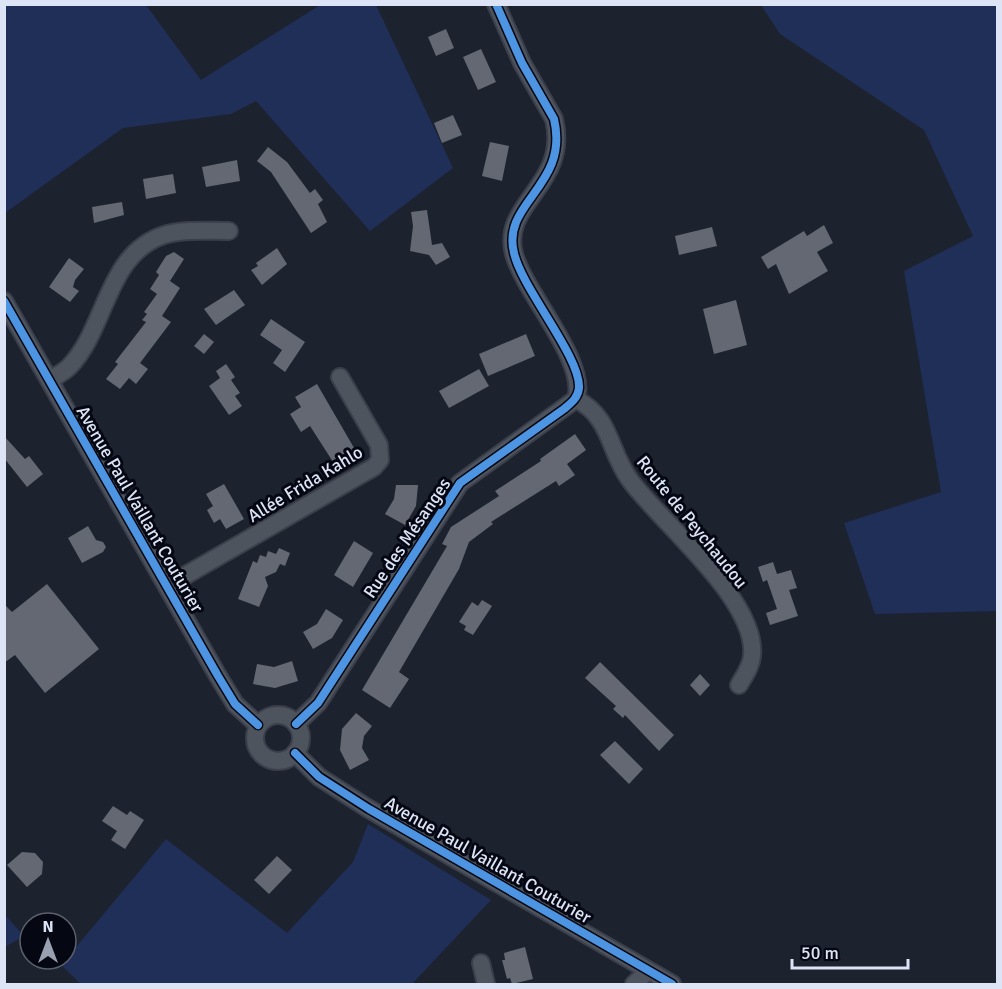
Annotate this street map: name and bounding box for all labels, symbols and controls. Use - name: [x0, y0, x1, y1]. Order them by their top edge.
- street label: Avenue Paul Vaillant Couturier: [72, 402, 208, 617]
- street label: Allée Frida Kahlo: [243, 441, 367, 527]
- street label: Route de Peychaudou: [632, 451, 752, 593]
- street label: Rue des Mésanges: [359, 474, 455, 602]
- street label: Avenue Paul Vaillant Couturier: [381, 792, 596, 928]
- north arrow: [18, 911, 78, 971]
- text: N: [42, 917, 54, 937]
- scale bar: [792, 932, 908, 970]
- text: 50 m: [801, 942, 839, 964]

